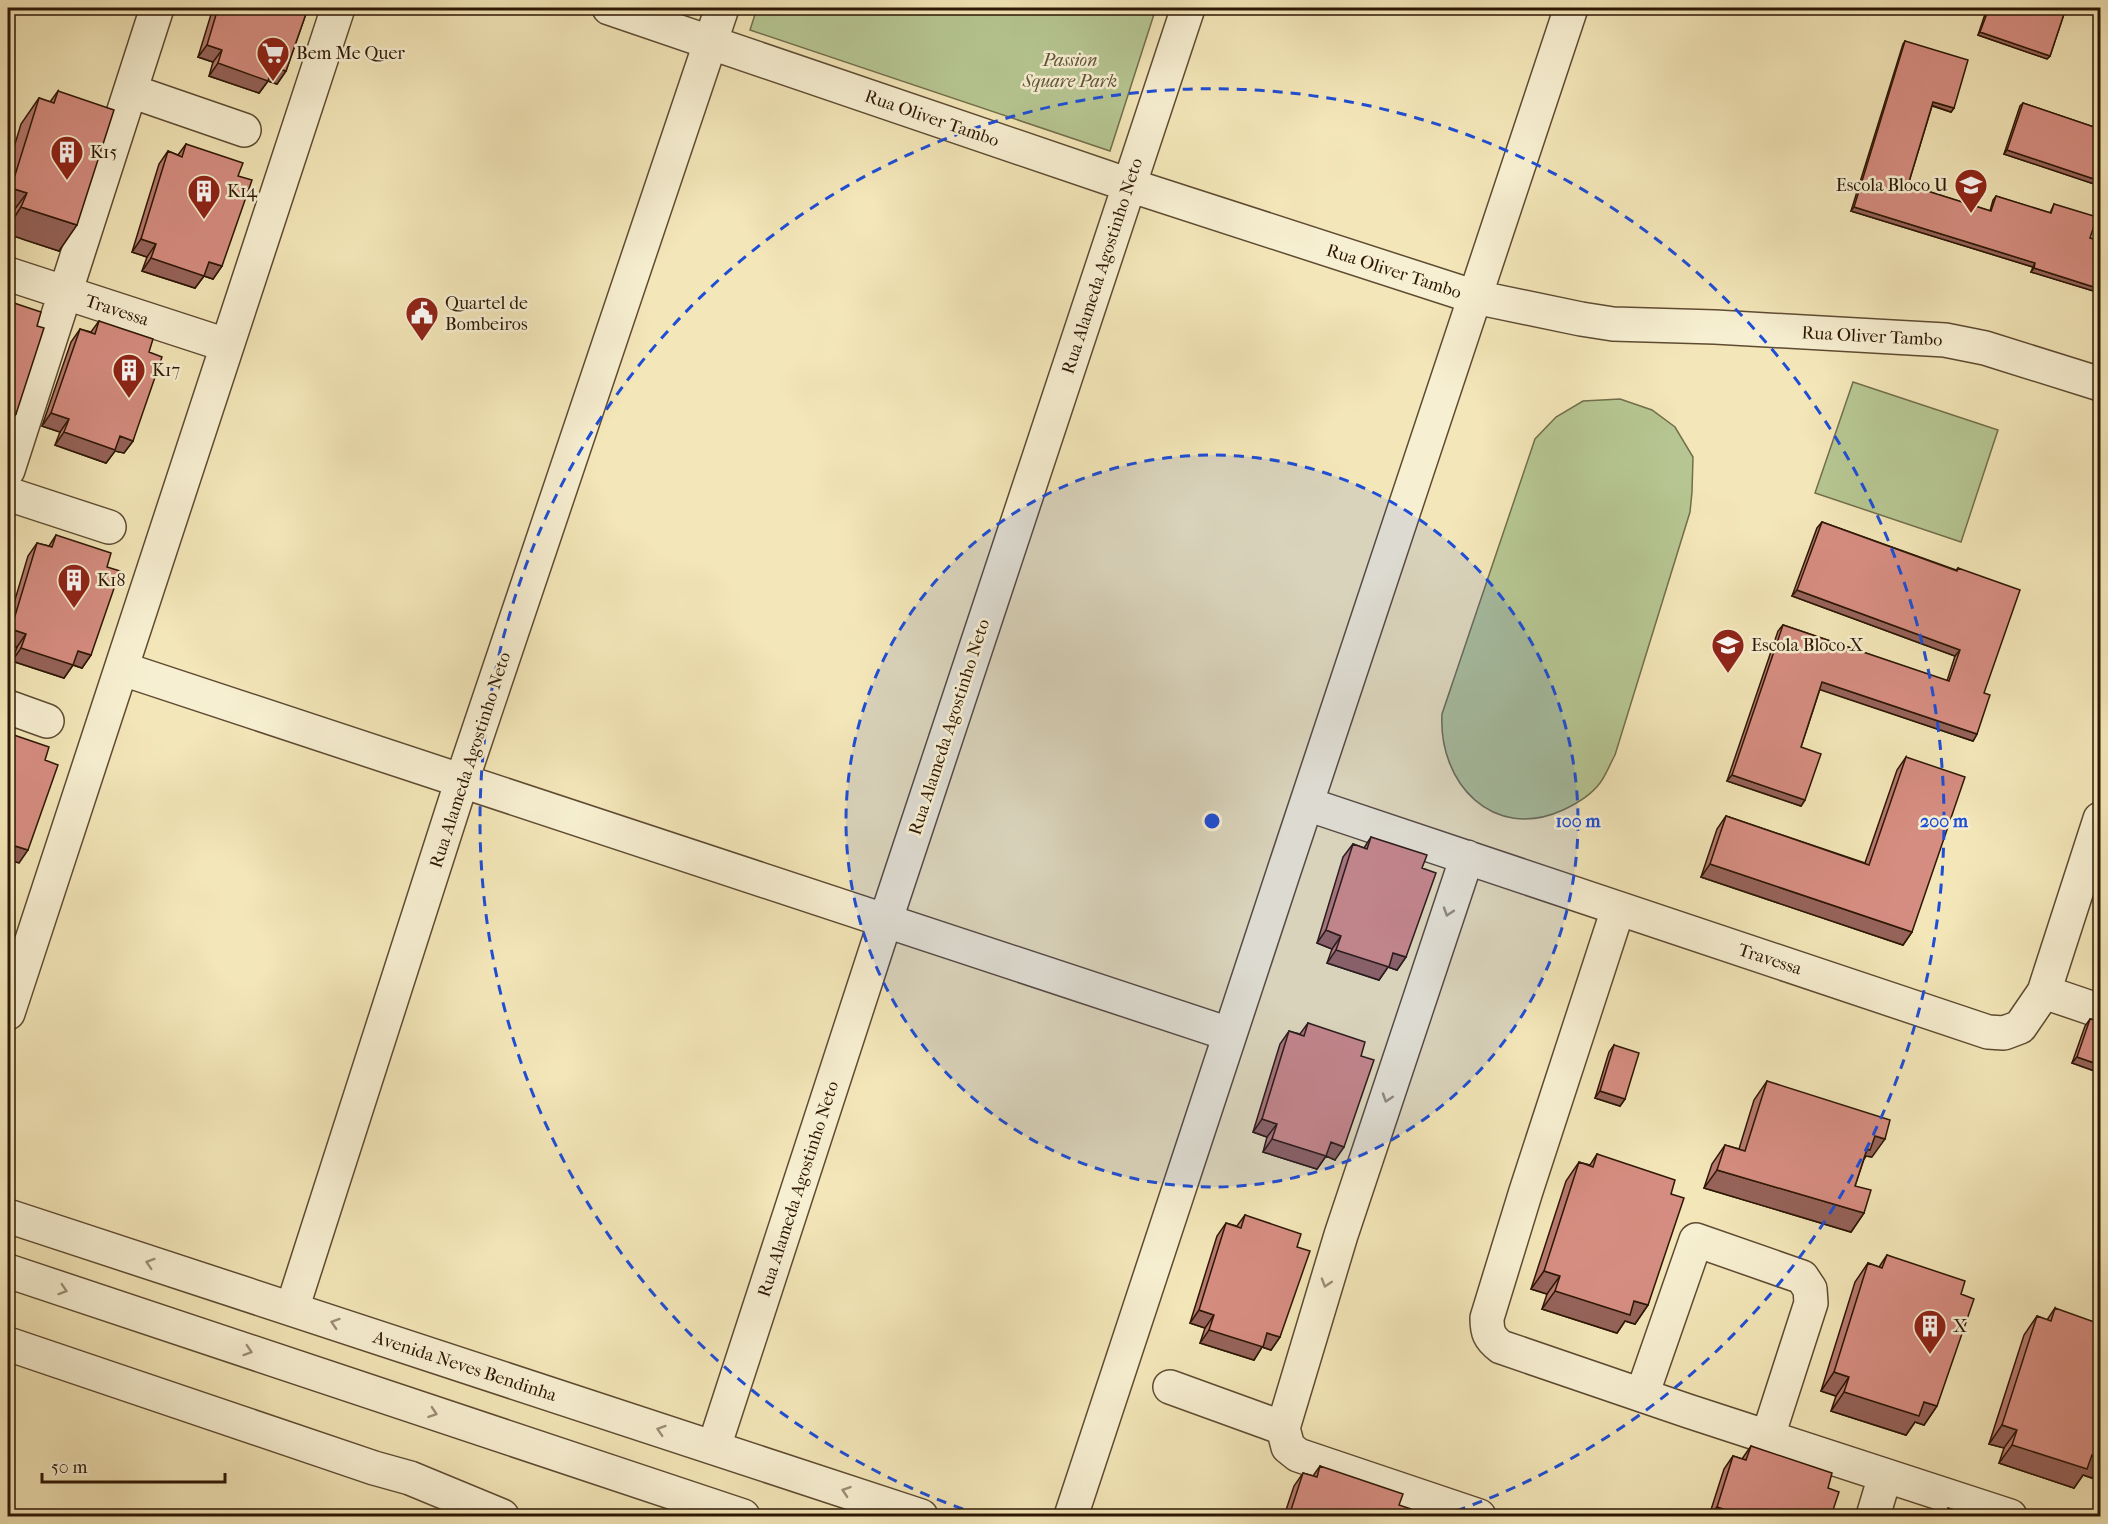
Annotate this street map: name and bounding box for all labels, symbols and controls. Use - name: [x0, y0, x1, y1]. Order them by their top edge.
- supermarket icon: Bem Me Quer: [255, 35, 291, 82]
- place label: Bem Me Quer: [296, 43, 405, 64]
- park label: Passion Square Park: [1022, 50, 1117, 92]
- street label: Rua Oliver Tambo: [862, 86, 1002, 151]
- building icon: K15: [49, 134, 85, 181]
- place label: K15: [90, 142, 117, 163]
- street label: Rua Alameda Agostinho Neto: [1058, 155, 1147, 377]
- school or university icon: Escola Bloco U: [1953, 167, 1989, 214]
- building icon: K14: [186, 173, 222, 220]
- place label: Escola Bloco U: [1836, 175, 1948, 196]
- place label: K14: [227, 181, 258, 202]
- street label: Rua Oliver Tambo: [1324, 240, 1464, 303]
- street label: Travessa: [82, 290, 152, 331]
- place label: Quartel de Bombeiros: [445, 293, 528, 335]
- public building icon: Quartel de Bombeiros: [404, 295, 440, 342]
- street label: Rua Oliver Tambo: [1801, 322, 1943, 351]
- building icon: K17: [111, 352, 147, 399]
- place label: K17: [152, 360, 181, 381]
- building icon: K18: [56, 562, 92, 609]
- place label: K18: [97, 570, 126, 591]
- street label: Rua Alameda Agostinho Neto: [905, 616, 994, 838]
- school or university icon: Escola Bloco X: [1710, 627, 1746, 674]
- place label: Escola Bloco X: [1751, 635, 1863, 656]
- street label: Rua Alameda Agostinho Neto: [426, 649, 515, 871]
- centre of rings: [1202, 811, 1222, 831]
- text: 100 m: [1555, 811, 1602, 832]
- text: 200 m: [1920, 811, 1969, 832]
- one-way arrow: [1443, 907, 1456, 917]
- street label: Travessa: [1735, 939, 1805, 980]
- street label: Rua Alameda Agostinho Neto: [754, 1078, 843, 1300]
- one-way arrow: [1381, 1092, 1394, 1103]
- one-way arrow: [145, 1258, 156, 1270]
- one-way arrow: [1321, 1277, 1333, 1288]
- one-way arrow: [57, 1283, 68, 1295]
- building icon: X: [1912, 1308, 1948, 1355]
- place label: X: [1953, 1316, 1967, 1337]
- one-way arrow: [330, 1318, 341, 1331]
- street label: Avenida Neves Bendinha: [370, 1327, 560, 1406]
- one-way arrow: [242, 1344, 253, 1357]
- one-way arrow: [427, 1406, 438, 1418]
- one-way arrow: [656, 1424, 667, 1437]
- scale bar: [42, 1446, 225, 1484]
- text: 50 m: [51, 1457, 88, 1478]
- one-way arrow: [841, 1486, 852, 1499]

